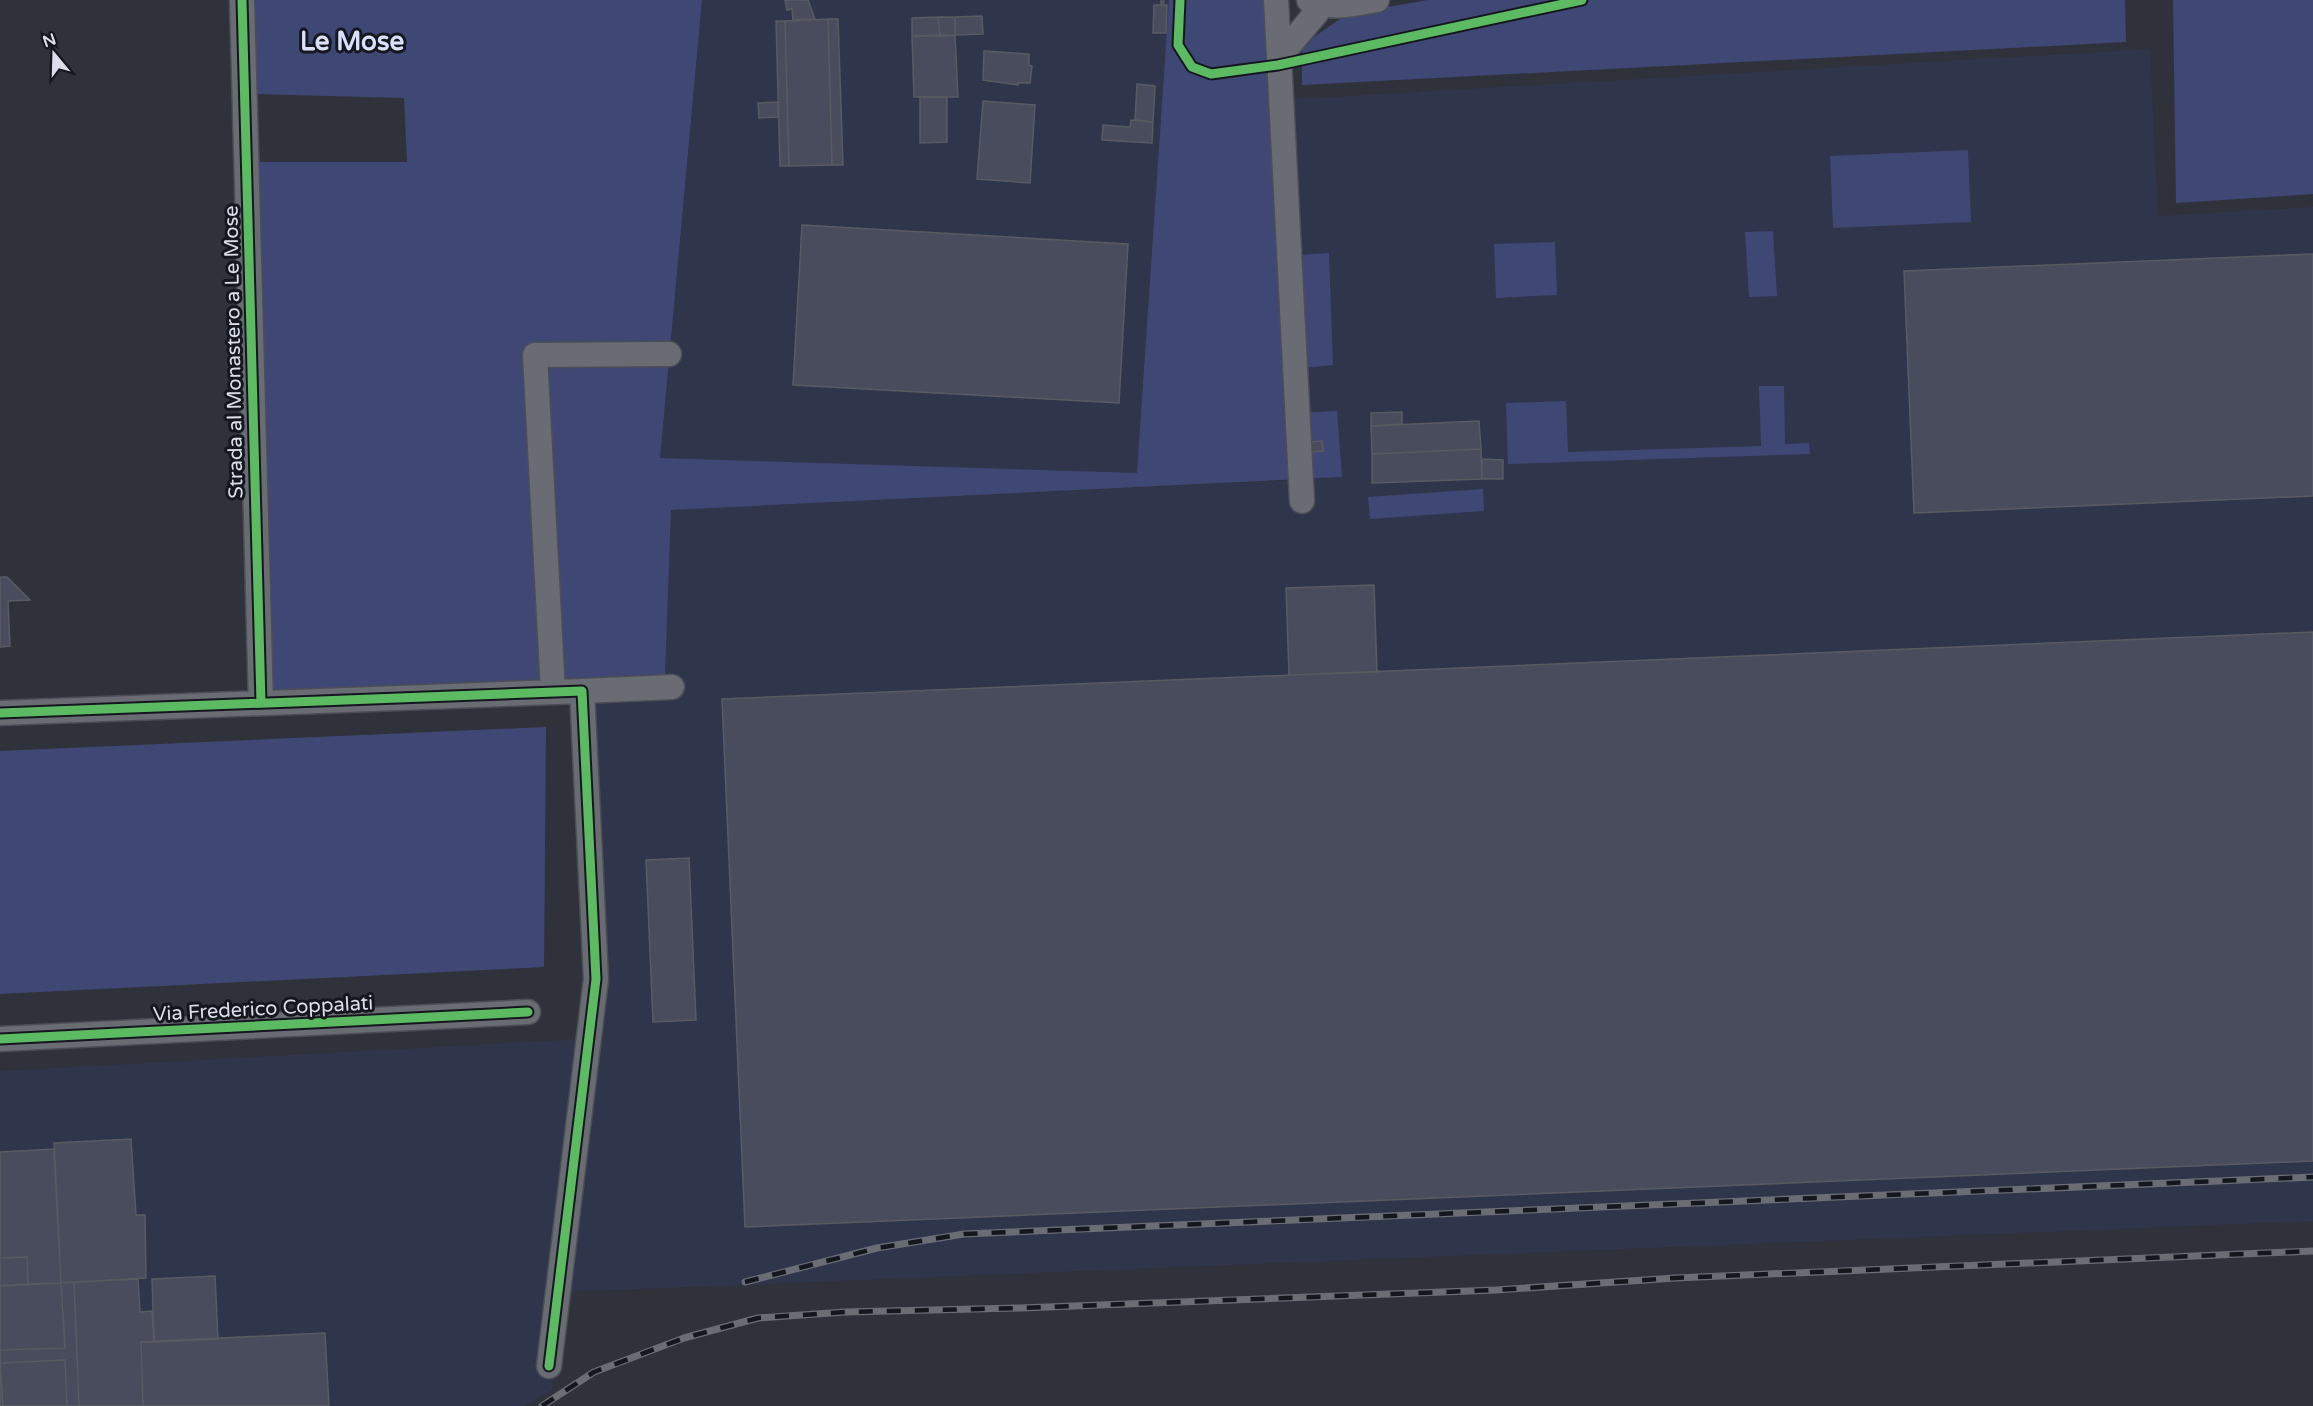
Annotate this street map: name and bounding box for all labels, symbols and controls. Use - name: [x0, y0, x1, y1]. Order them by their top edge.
- north arrow: [24, 24, 84, 84]
- district label: Le Mose: [300, 26, 404, 57]
- text: N: [40, 29, 59, 52]
- street label: Strada al Monastero a Le Mose: [219, 205, 249, 499]
- street label: Via Frederico Coppalati: [152, 991, 374, 1027]

